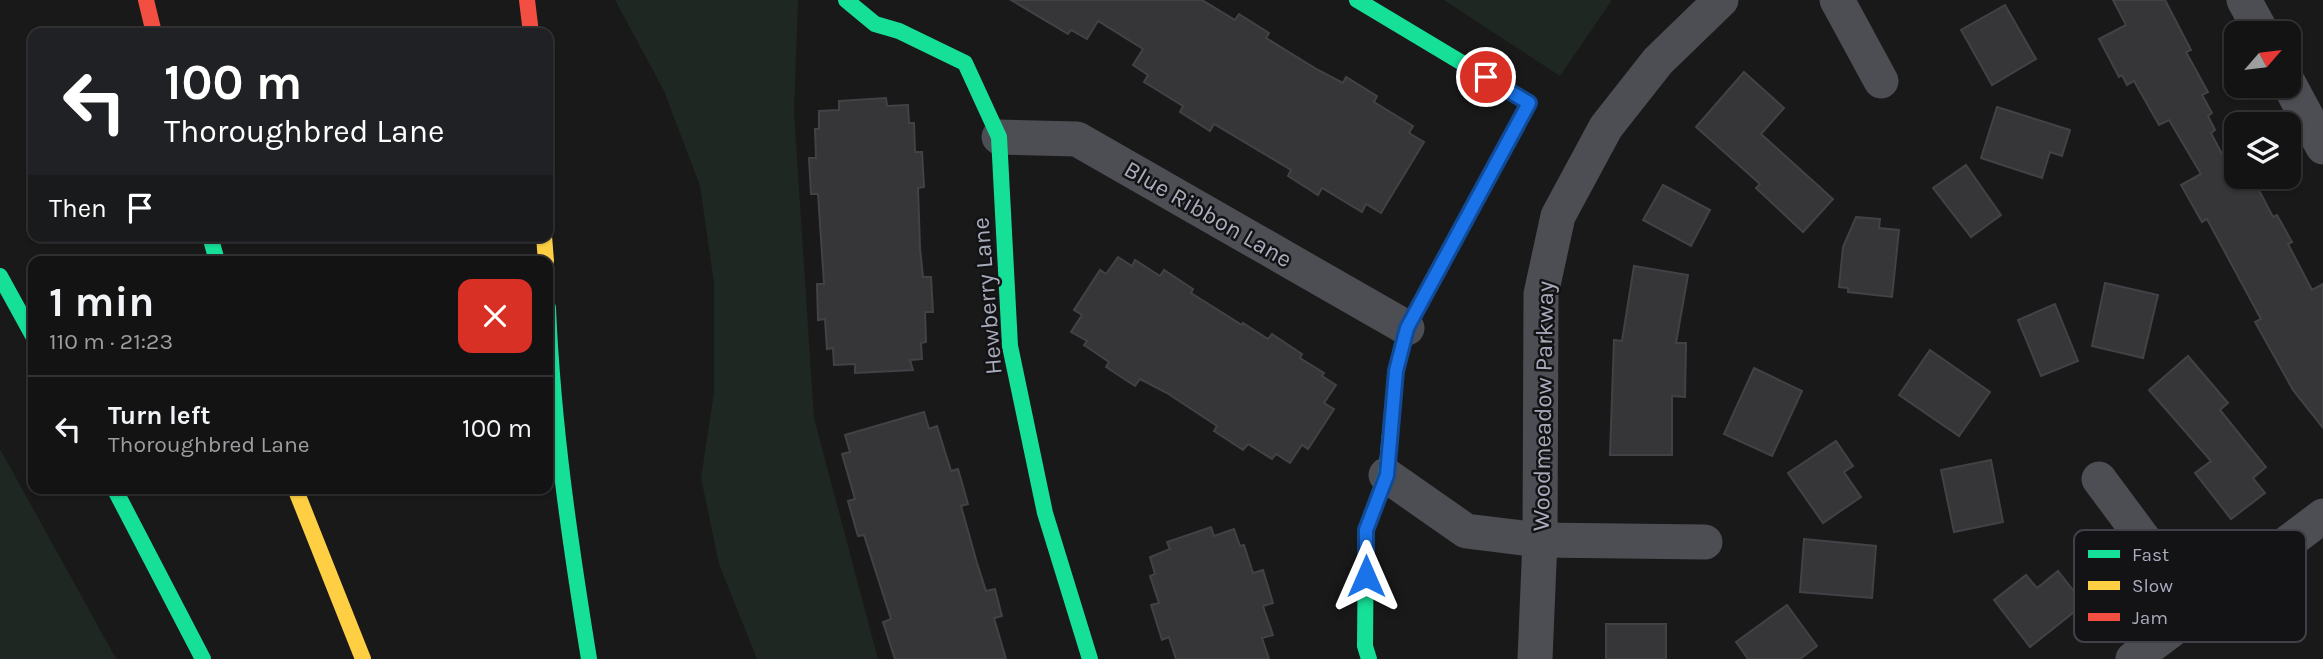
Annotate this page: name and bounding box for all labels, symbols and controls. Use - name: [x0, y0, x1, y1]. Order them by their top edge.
- north arrow: [2224, 21, 2301, 98]
- map controls: [2224, 21, 2301, 189]
- pin: [1456, 47, 1516, 107]
- text: 100 m: [164, 54, 302, 111]
- icon: left: [49, 56, 140, 147]
- icon: arrive: [1467, 58, 1505, 96]
- button: layers: [2224, 112, 2301, 189]
- text: Thoroughbred Lane: [164, 113, 444, 150]
- street label: Blue Ribbon Lane: [1119, 155, 1297, 273]
- icon: arrive: [121, 189, 159, 227]
- text: Then: [49, 193, 107, 224]
- street label: Hewberry Lane: [966, 216, 1008, 376]
- text: 1 min: [49, 277, 154, 327]
- button: close: [458, 279, 532, 353]
- street label: Woodmeadow Parkway: [1527, 281, 1559, 531]
- text: 110 m · 21:23: [49, 328, 173, 355]
- text: Turn left: [108, 400, 210, 431]
- icon: left: [49, 410, 87, 448]
- text: 100 m: [462, 413, 532, 444]
- text: Thoroughbred Lane: [108, 431, 310, 458]
- legend: [2074, 530, 2306, 642]
- position arrow: [1329, 539, 1403, 613]
- text: Fast: [2132, 544, 2169, 566]
- text: Slow: [2132, 575, 2173, 597]
- text: Jam: [2132, 607, 2168, 629]

